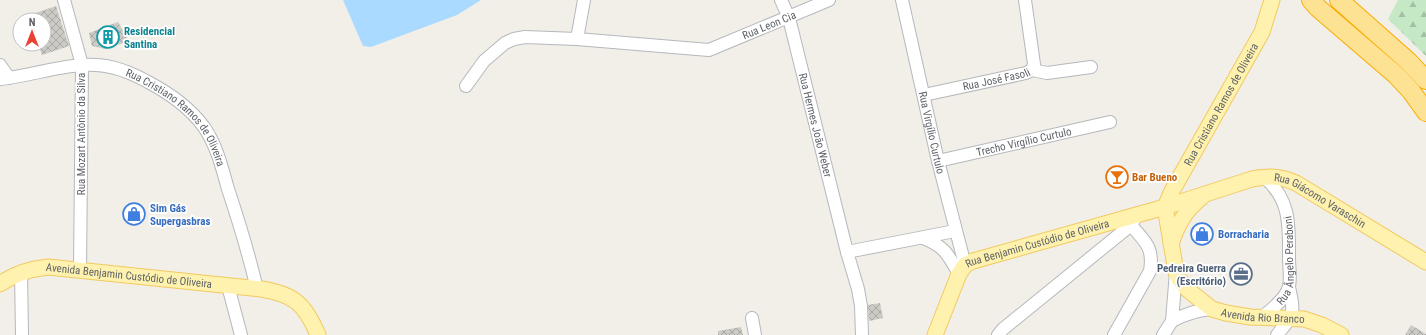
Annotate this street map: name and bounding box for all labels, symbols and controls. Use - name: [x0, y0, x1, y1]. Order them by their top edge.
- street label: Rua Leon Cia: [740, 8, 798, 42]
- north arrow: [12, 12, 52, 52]
- text: N: [29, 16, 36, 29]
- building icon: Residencial Santina: [95, 24, 121, 50]
- place label: Residencial Santina: [124, 25, 175, 51]
- street label: Rua Cristiano Ramos de Oliveira: [1181, 41, 1261, 168]
- street label: Rua José Fasoli: [961, 65, 1032, 93]
- street label: Rua Cristiano Ramos de Oliveira: [124, 66, 228, 168]
- street label: Rua Hermes João Weber: [796, 72, 835, 179]
- street label: Rua Mozart Antônio da Silva: [75, 73, 88, 195]
- street label: Rua Virgílio Curtulo: [916, 90, 948, 176]
- street label: Trecho Virgílio Curtulo: [975, 124, 1073, 159]
- bar icon: Bar Bueno: [1104, 164, 1130, 190]
- place label: Bar Bueno: [1132, 171, 1178, 184]
- street label: Rua Giácomo Varaschin: [1273, 171, 1368, 230]
- shop icon: Sim Gás Supergasbras: [121, 201, 147, 227]
- place label: Sim Gás Supergasbras: [150, 202, 210, 228]
- street label: Rua Ângelo Peraboni: [1274, 215, 1296, 307]
- street label: Rua Benjamin Custódio de Oliveira: [963, 217, 1111, 270]
- shop icon: Borracharia: [1189, 221, 1215, 247]
- place label: Borracharia: [1218, 228, 1269, 241]
- street label: Avenida Benjamin Custódio de Oliveira: [45, 260, 213, 290]
- office icon: Pedreira Guerra (Escritório): [1228, 261, 1254, 287]
- place label: Pedreira Guerra (Escritório): [1157, 262, 1226, 288]
- street label: Avenida Rio Branco: [1220, 305, 1305, 326]

